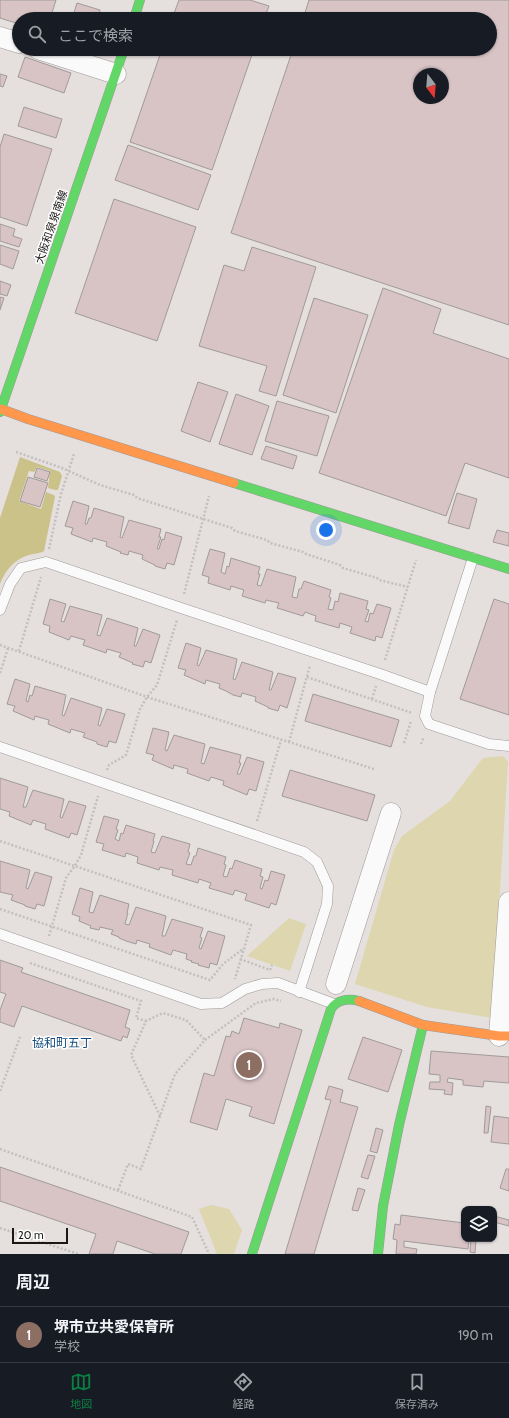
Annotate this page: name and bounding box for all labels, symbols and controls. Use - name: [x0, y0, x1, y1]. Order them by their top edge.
- search box: [12, 12, 497, 56]
- icon: search: [26, 23, 48, 45]
- text: ここで検索: [58, 27, 133, 45]
- north arrow: [413, 68, 449, 104]
- street label: 大阪和泉泉南線: [32, 188, 70, 266]
- your location: [316, 520, 336, 540]
- district label: 協和町五丁: [32, 1035, 92, 1050]
- pin: 1: [236, 1050, 262, 1080]
- map controls: [461, 1206, 497, 1242]
- button: layers: [461, 1206, 497, 1242]
- scale bar: [12, 1226, 68, 1245]
- text: 20 m: [18, 1228, 44, 1242]
- text: 周辺: [16, 1272, 50, 1292]
- text: 堺市立共愛保育所: [54, 1318, 174, 1336]
- text: 1: [27, 1327, 31, 1343]
- text: 190 m: [458, 1327, 493, 1343]
- text: 学校: [54, 1338, 80, 1354]
- tab: 地図: [70, 1371, 92, 1411]
- tab: 経路: [232, 1371, 254, 1411]
- tab: 保存済み: [395, 1371, 439, 1411]

